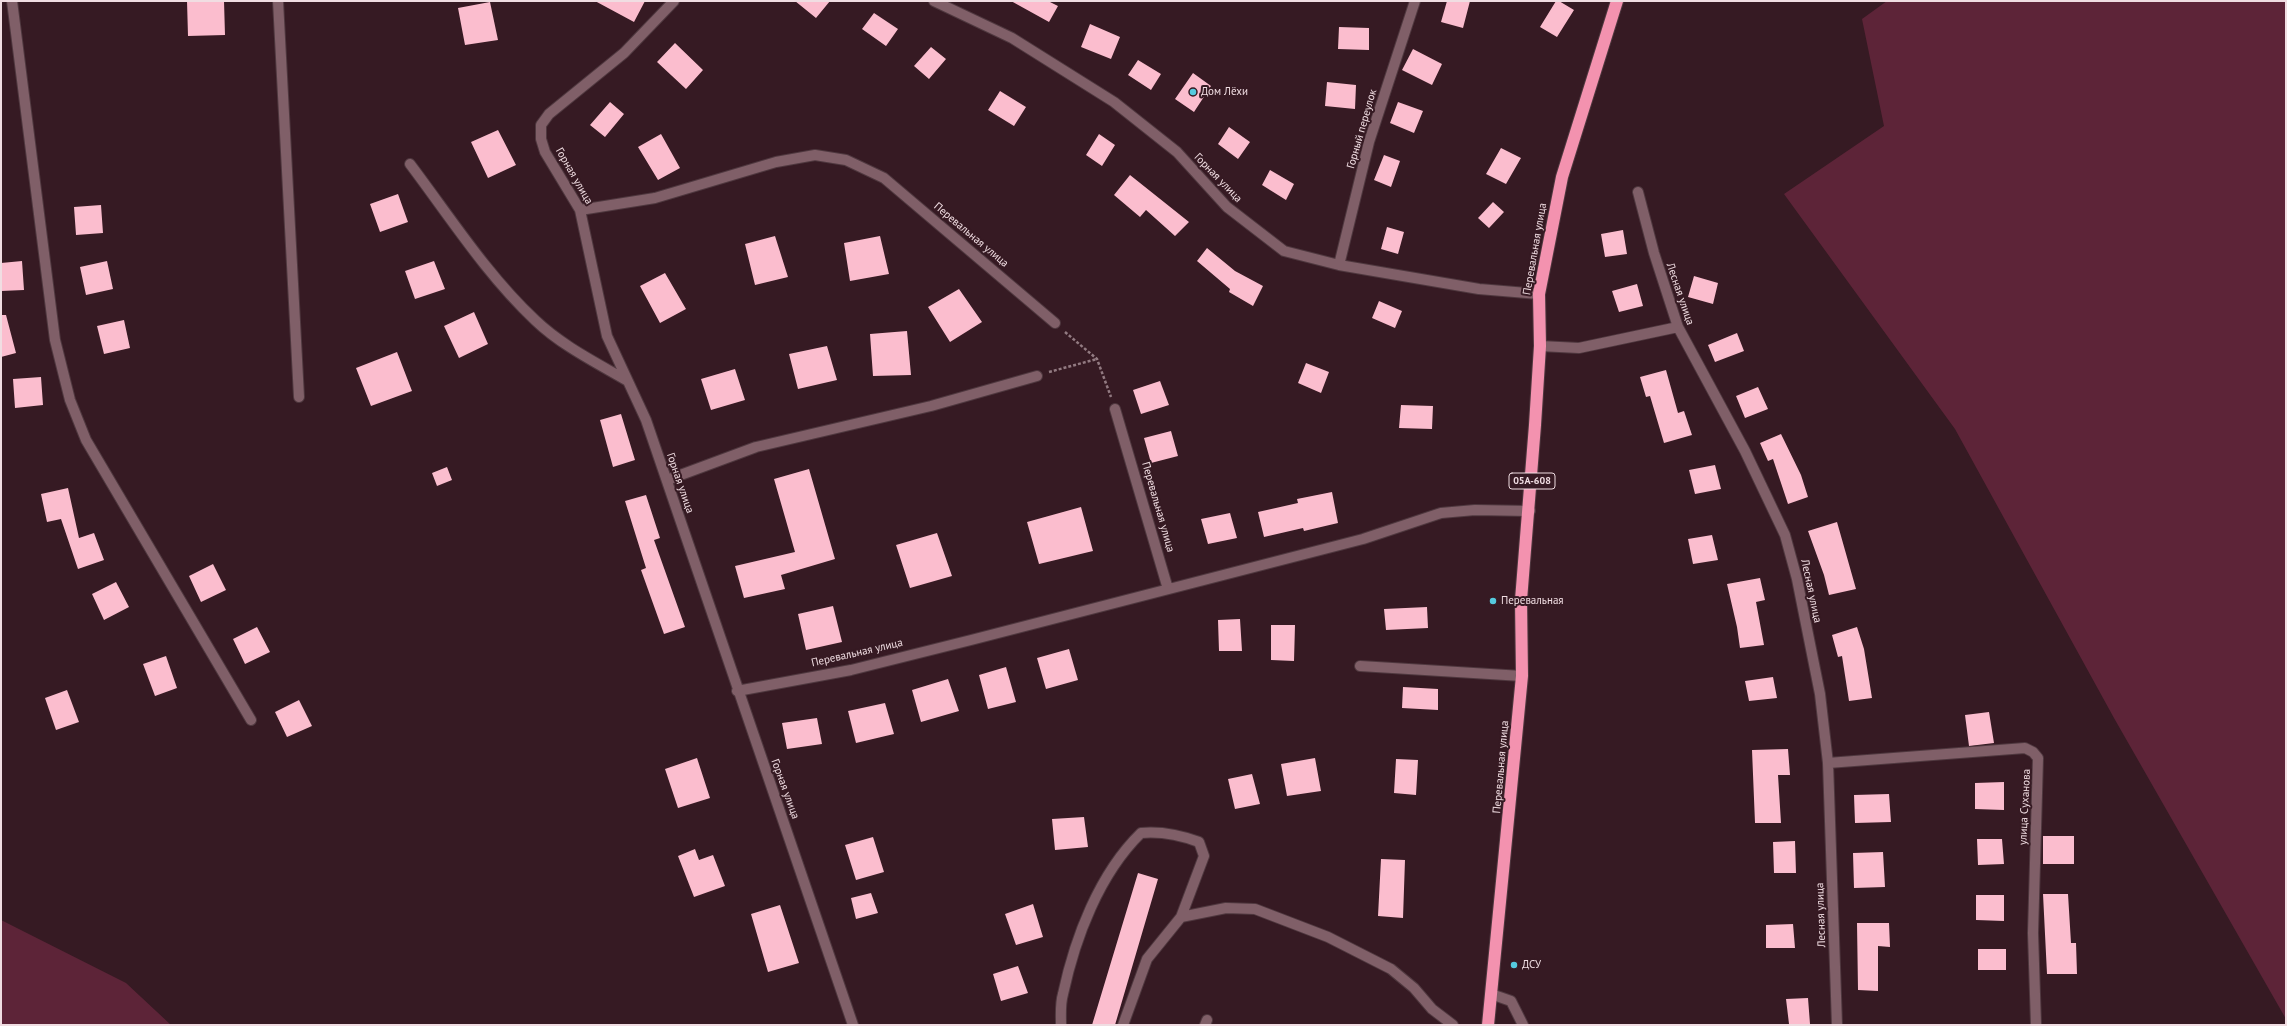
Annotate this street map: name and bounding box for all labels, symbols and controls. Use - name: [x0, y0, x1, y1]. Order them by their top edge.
- place label: Дом Лёхи: [1201, 85, 1248, 99]
- marker: Дом Лёхи: [1188, 87, 1198, 97]
- street label: Горный переулок: [1344, 88, 1380, 170]
- street label: Горная улица: [553, 145, 595, 207]
- street label: Горная улица: [1191, 151, 1245, 205]
- street label: Перевальная улица: [931, 200, 1011, 270]
- street label: Перевальная улица: [1520, 202, 1550, 296]
- street label: Лесная улица: [1663, 261, 1697, 327]
- street label: Горная улица: [663, 451, 697, 515]
- street label: Перевальная улица: [1139, 460, 1177, 554]
- road number: 05А-608: [1509, 473, 1555, 489]
- street label: Лесная улица: [1798, 558, 1824, 624]
- place label: Перевальная: [1501, 594, 1564, 608]
- marker: Перевальная: [1488, 596, 1498, 606]
- street label: Перевальная улица: [810, 636, 904, 670]
- street label: Перевальная улица: [1490, 720, 1512, 814]
- street label: Горная улица: [768, 757, 802, 821]
- street label: улица Суханова: [2016, 769, 2034, 845]
- street label: Лесная улица: [1813, 882, 1829, 948]
- place label: ДСУ: [1522, 958, 1541, 972]
- marker: ДСУ: [1509, 960, 1519, 970]

